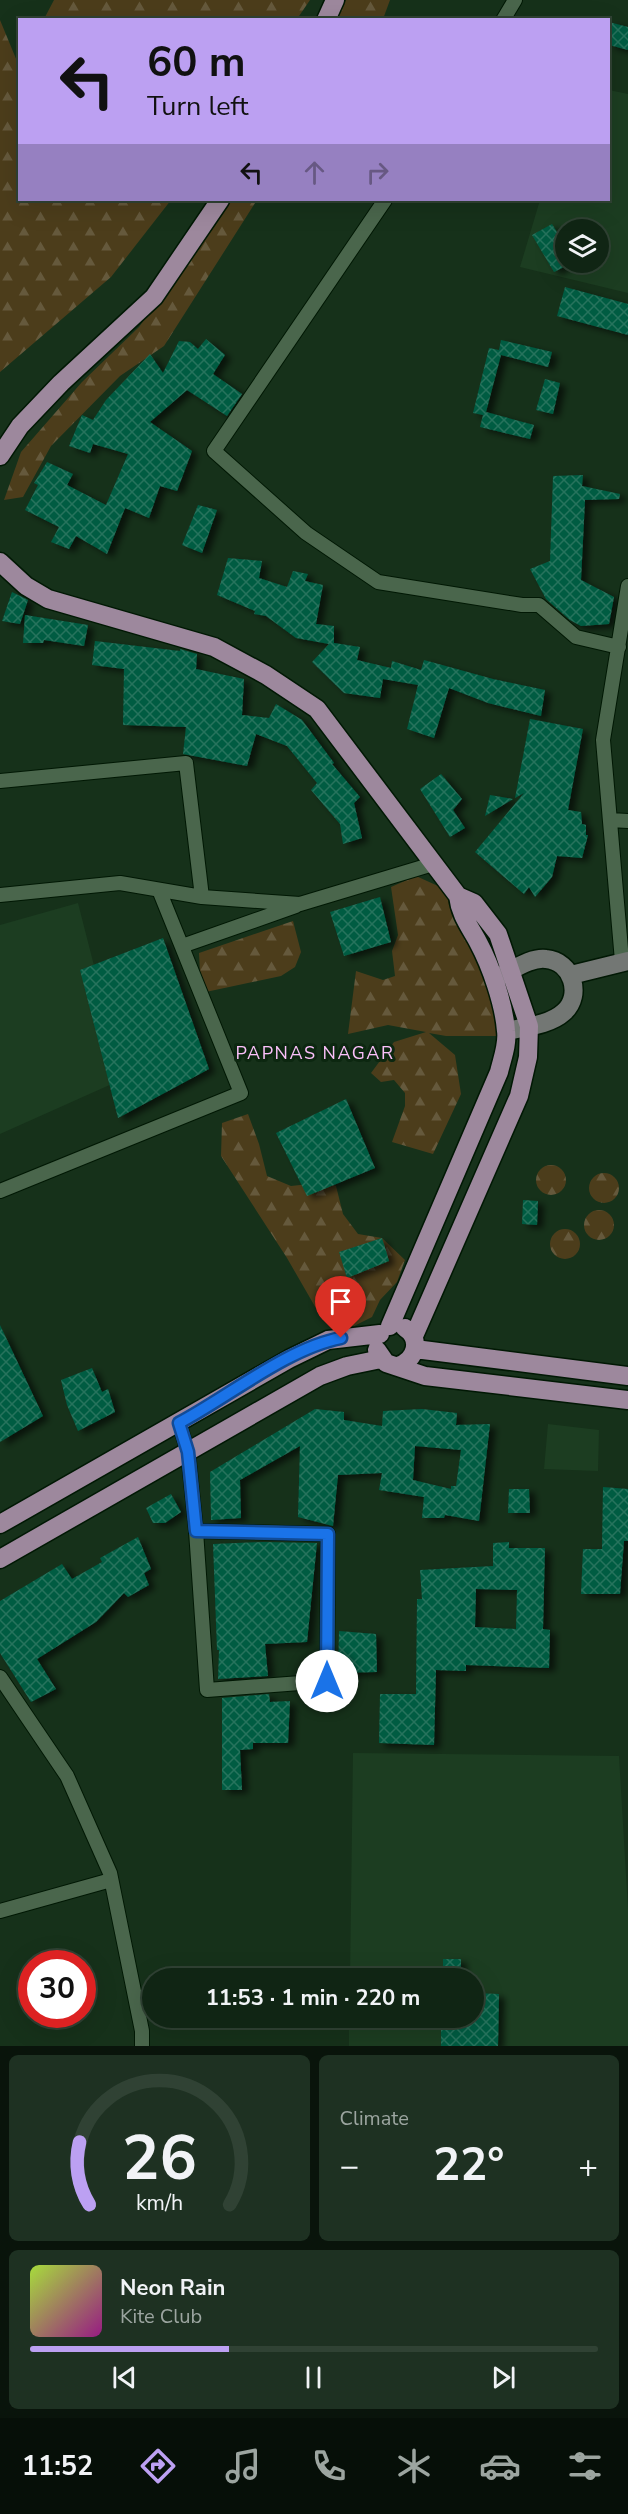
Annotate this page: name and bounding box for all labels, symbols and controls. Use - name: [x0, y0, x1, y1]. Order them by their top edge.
- text: 60 m: [147, 34, 246, 91]
- icon: left: [48, 42, 126, 120]
- text: Turn left: [147, 88, 248, 125]
- icon: left: [235, 156, 268, 189]
- icon: ahead: [298, 156, 331, 189]
- icon: right: [361, 156, 394, 189]
- map controls: [555, 219, 609, 273]
- button: layers: [555, 219, 609, 273]
- district label: PAPNAS NAGAR: [235, 1041, 395, 1065]
- pin: [315, 1276, 366, 1338]
- icon: arrive: [324, 1285, 357, 1318]
- position arrow: [295, 1649, 359, 1713]
- speed limit sign: 30: [18, 1950, 96, 2028]
- text: 11:53 · 1 min · 220 m: [206, 1983, 420, 2013]
- text: Climate: [340, 2105, 409, 2132]
- text: 26: [122, 2116, 197, 2201]
- text: 22°: [433, 2135, 504, 2196]
- text: −: [340, 2144, 359, 2189]
- text: +: [578, 2144, 598, 2189]
- text: km/h: [136, 2188, 183, 2218]
- text: Neon Rain: [120, 2273, 225, 2303]
- text: Kite Club: [120, 2303, 202, 2330]
- icon: previous: [108, 2361, 141, 2394]
- icon: pause: [297, 2361, 330, 2394]
- icon: next: [487, 2361, 520, 2394]
- icon: directions: [137, 2445, 179, 2487]
- icon: music: [222, 2445, 264, 2487]
- icon: phone: [308, 2445, 350, 2487]
- icon: climate: [393, 2445, 435, 2487]
- icon: car: [479, 2445, 521, 2487]
- icon: filters: [564, 2445, 606, 2487]
- text: 11:52: [22, 2448, 93, 2485]

